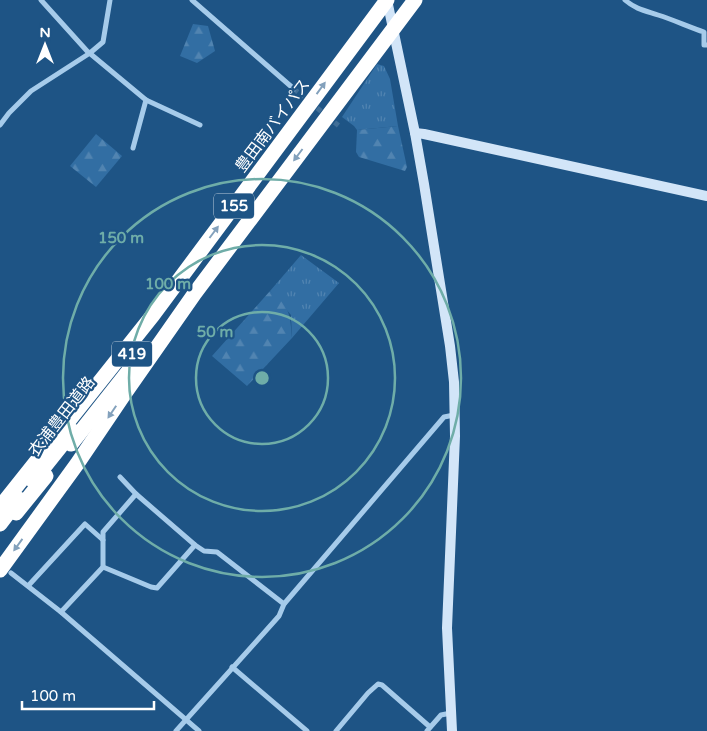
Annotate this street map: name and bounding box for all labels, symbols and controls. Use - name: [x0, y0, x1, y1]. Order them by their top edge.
- north arrow: [20, 20, 70, 70]
- text: N: [39, 24, 51, 41]
- street label: 豊田南バイパス: [231, 75, 314, 176]
- one-way arrow: [316, 82, 327, 95]
- one-way arrow: [293, 148, 304, 161]
- road number: 155: [214, 194, 254, 218]
- one-way arrow: [209, 225, 219, 239]
- text: 150 m: [98, 229, 144, 247]
- text: 100 m: [145, 275, 191, 293]
- text: 50 m: [197, 323, 233, 341]
- road number: 419: [112, 342, 152, 366]
- centre of rings: [253, 369, 271, 387]
- street label: 衣浦豊田道路: [24, 373, 99, 461]
- one-way arrow: [107, 406, 117, 419]
- one-way arrow: [13, 538, 23, 552]
- scale bar: [22, 678, 155, 710]
- text: 100 m: [30, 687, 76, 705]

